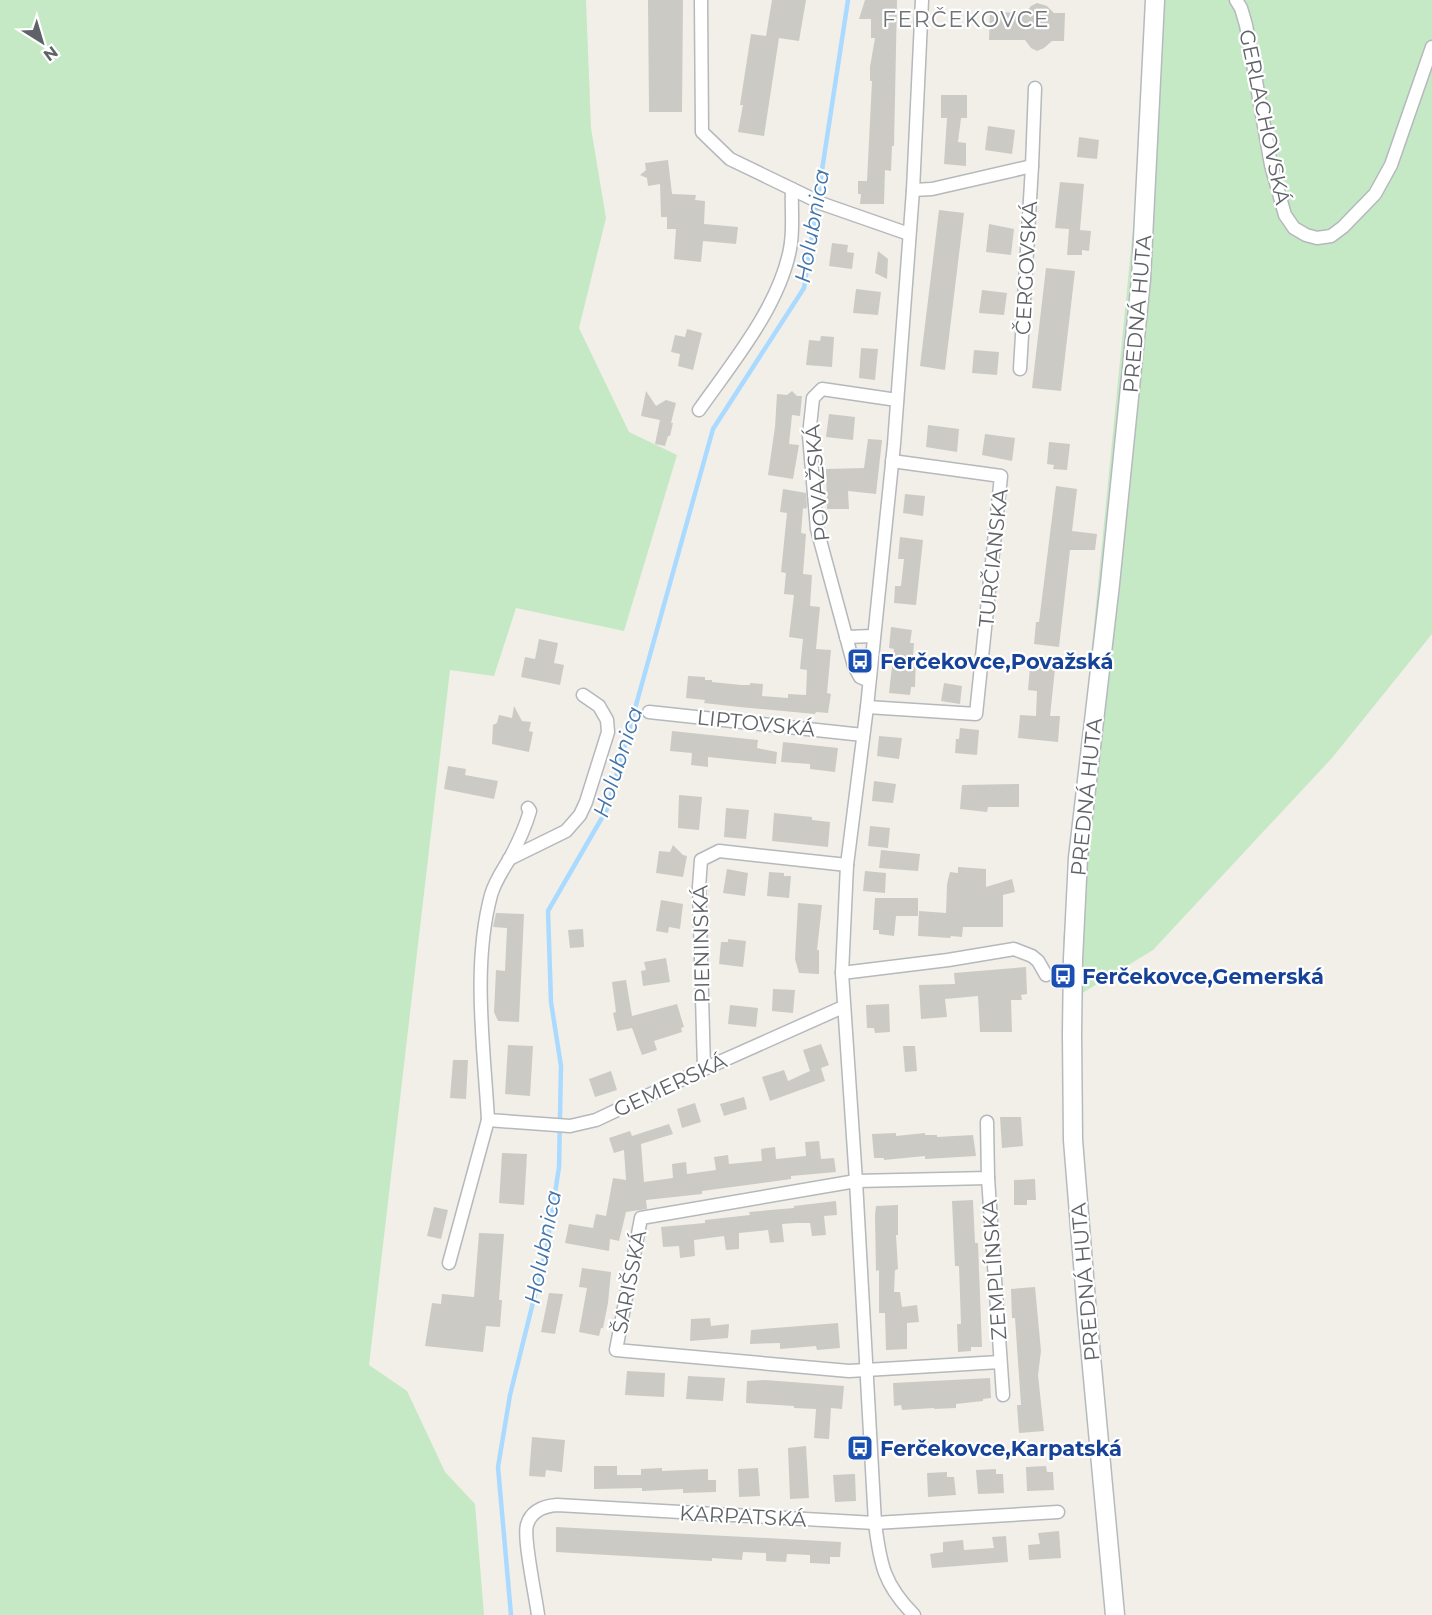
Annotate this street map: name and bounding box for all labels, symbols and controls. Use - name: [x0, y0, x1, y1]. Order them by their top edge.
- district label: FERČEKOVCE: [882, 6, 1050, 33]
- north arrow: [12, 12, 72, 72]
- street label: GERLACHOVSKÁ: [1234, 27, 1296, 208]
- text: N: [40, 42, 62, 65]
- water label: Holubnica: [789, 167, 835, 285]
- street label: ČERGOVSKÁ: [1010, 199, 1042, 336]
- street label: PREDNÁ HUTA: [1118, 233, 1156, 394]
- street label: POVAŽSKÁ: [799, 423, 835, 542]
- street label: TURČIANSKA: [973, 486, 1013, 629]
- bus stop icon: Ferčekovce,Považská: [845, 646, 875, 676]
- place label: Ferčekovce,Považská: [880, 649, 1113, 674]
- water label: Holubnica: [587, 703, 649, 821]
- street label: LIPTOVSKÁ: [696, 704, 817, 742]
- street label: PREDNÁ HUTA: [1065, 716, 1107, 877]
- street label: PIENINSKÁ: [687, 884, 715, 1003]
- bus stop icon: Ferčekovce,Gemerská: [1048, 961, 1078, 991]
- place label: Ferčekovce,Gemerská: [1082, 964, 1324, 989]
- street label: GEMERSKÁ: [609, 1048, 731, 1122]
- water label: Holubnica: [519, 1188, 567, 1306]
- street label: ZEMPLÍNSKA: [977, 1198, 1011, 1341]
- street label: PREDNÁ HUTA: [1066, 1201, 1104, 1362]
- street label: ŠARIŠSKÁ: [607, 1227, 651, 1336]
- bus stop icon: Ferčekovce,Karpatská: [845, 1433, 875, 1463]
- place label: Ferčekovce,Karpatská: [880, 1436, 1122, 1461]
- street label: KARPATSKÁ: [679, 1500, 808, 1532]

